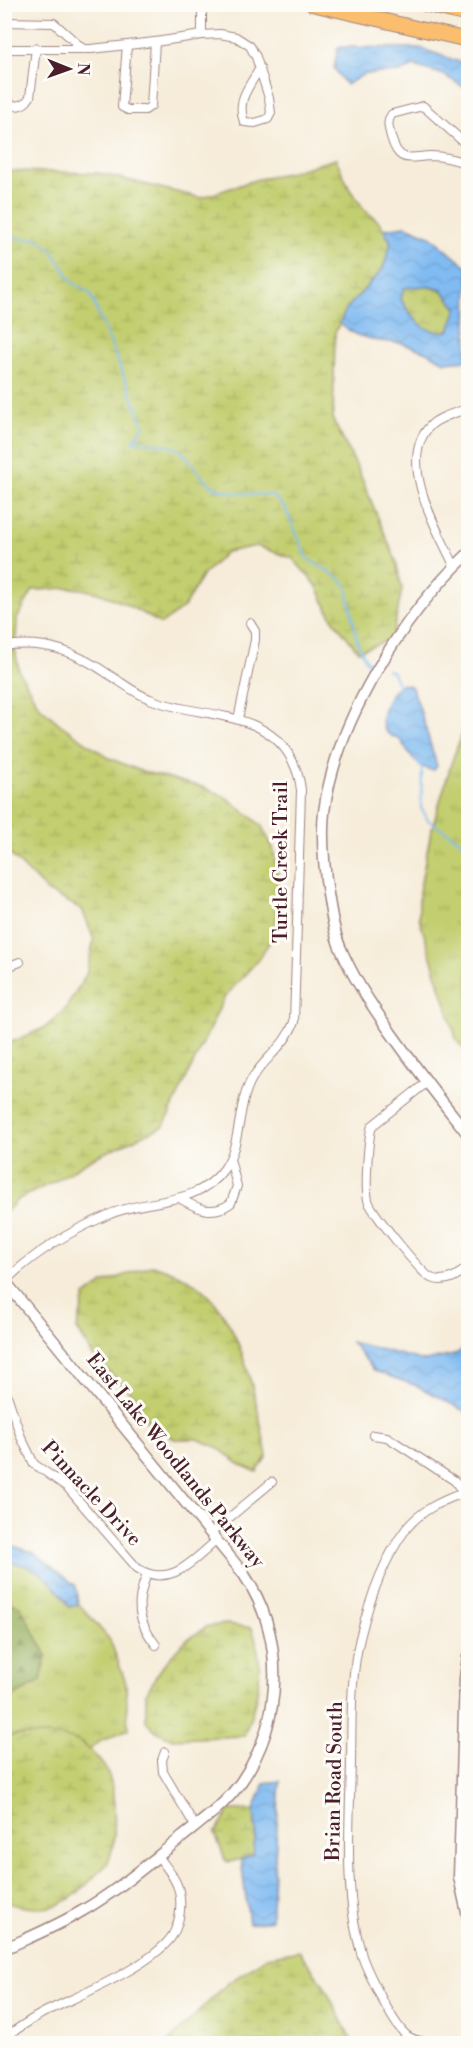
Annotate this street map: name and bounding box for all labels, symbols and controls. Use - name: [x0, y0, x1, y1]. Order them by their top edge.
- north arrow: [39, 39, 99, 99]
- text: N: [73, 63, 93, 76]
- street label: Turtle Creek Trail: [269, 781, 294, 943]
- street label: East Lake Woodlands Parkway: [80, 1348, 270, 1574]
- street label: Pinnacle Drive: [36, 1436, 146, 1552]
- street label: Brian Road South: [321, 1701, 349, 1862]

